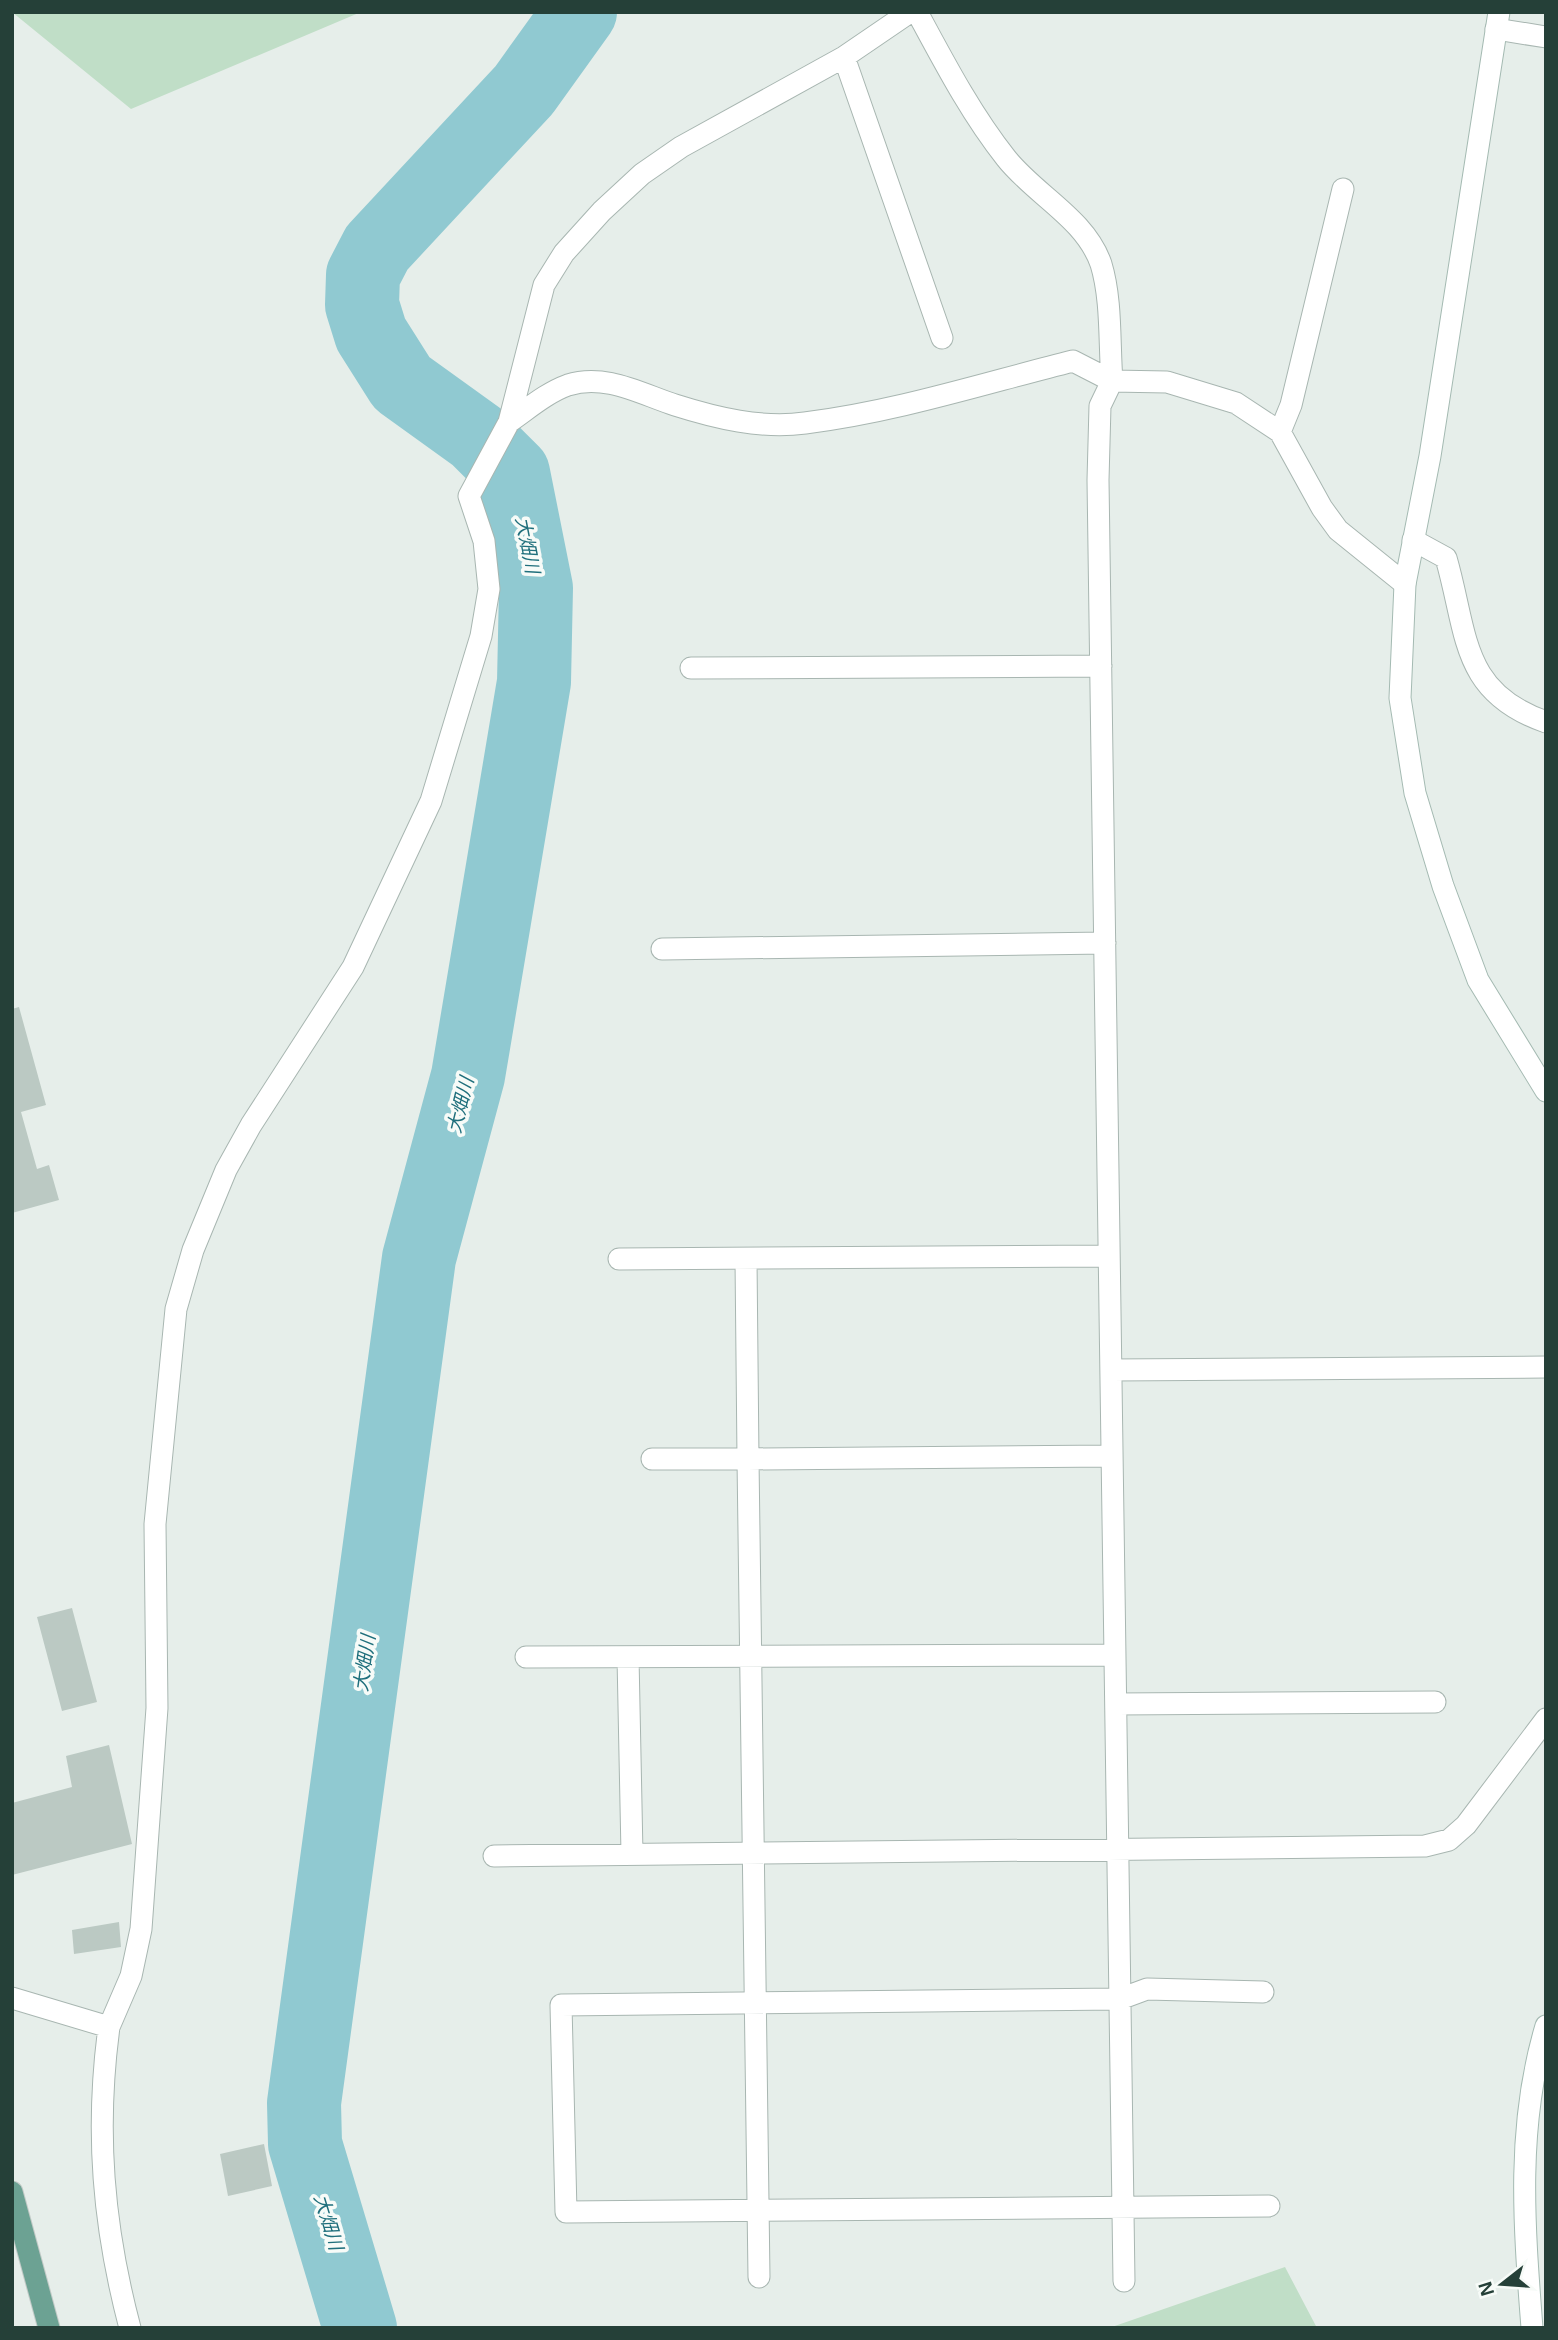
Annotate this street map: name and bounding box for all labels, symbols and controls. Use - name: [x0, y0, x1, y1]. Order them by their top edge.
- water label: 大畑川: [512, 515, 544, 577]
- water label: 大畑川: [443, 1073, 478, 1135]
- water label: 大畑川: [350, 1631, 379, 1693]
- water label: 大畑川: [310, 2192, 347, 2254]
- north arrow: [1467, 2249, 1537, 2319]
- text: N: [1474, 2279, 1498, 2298]

